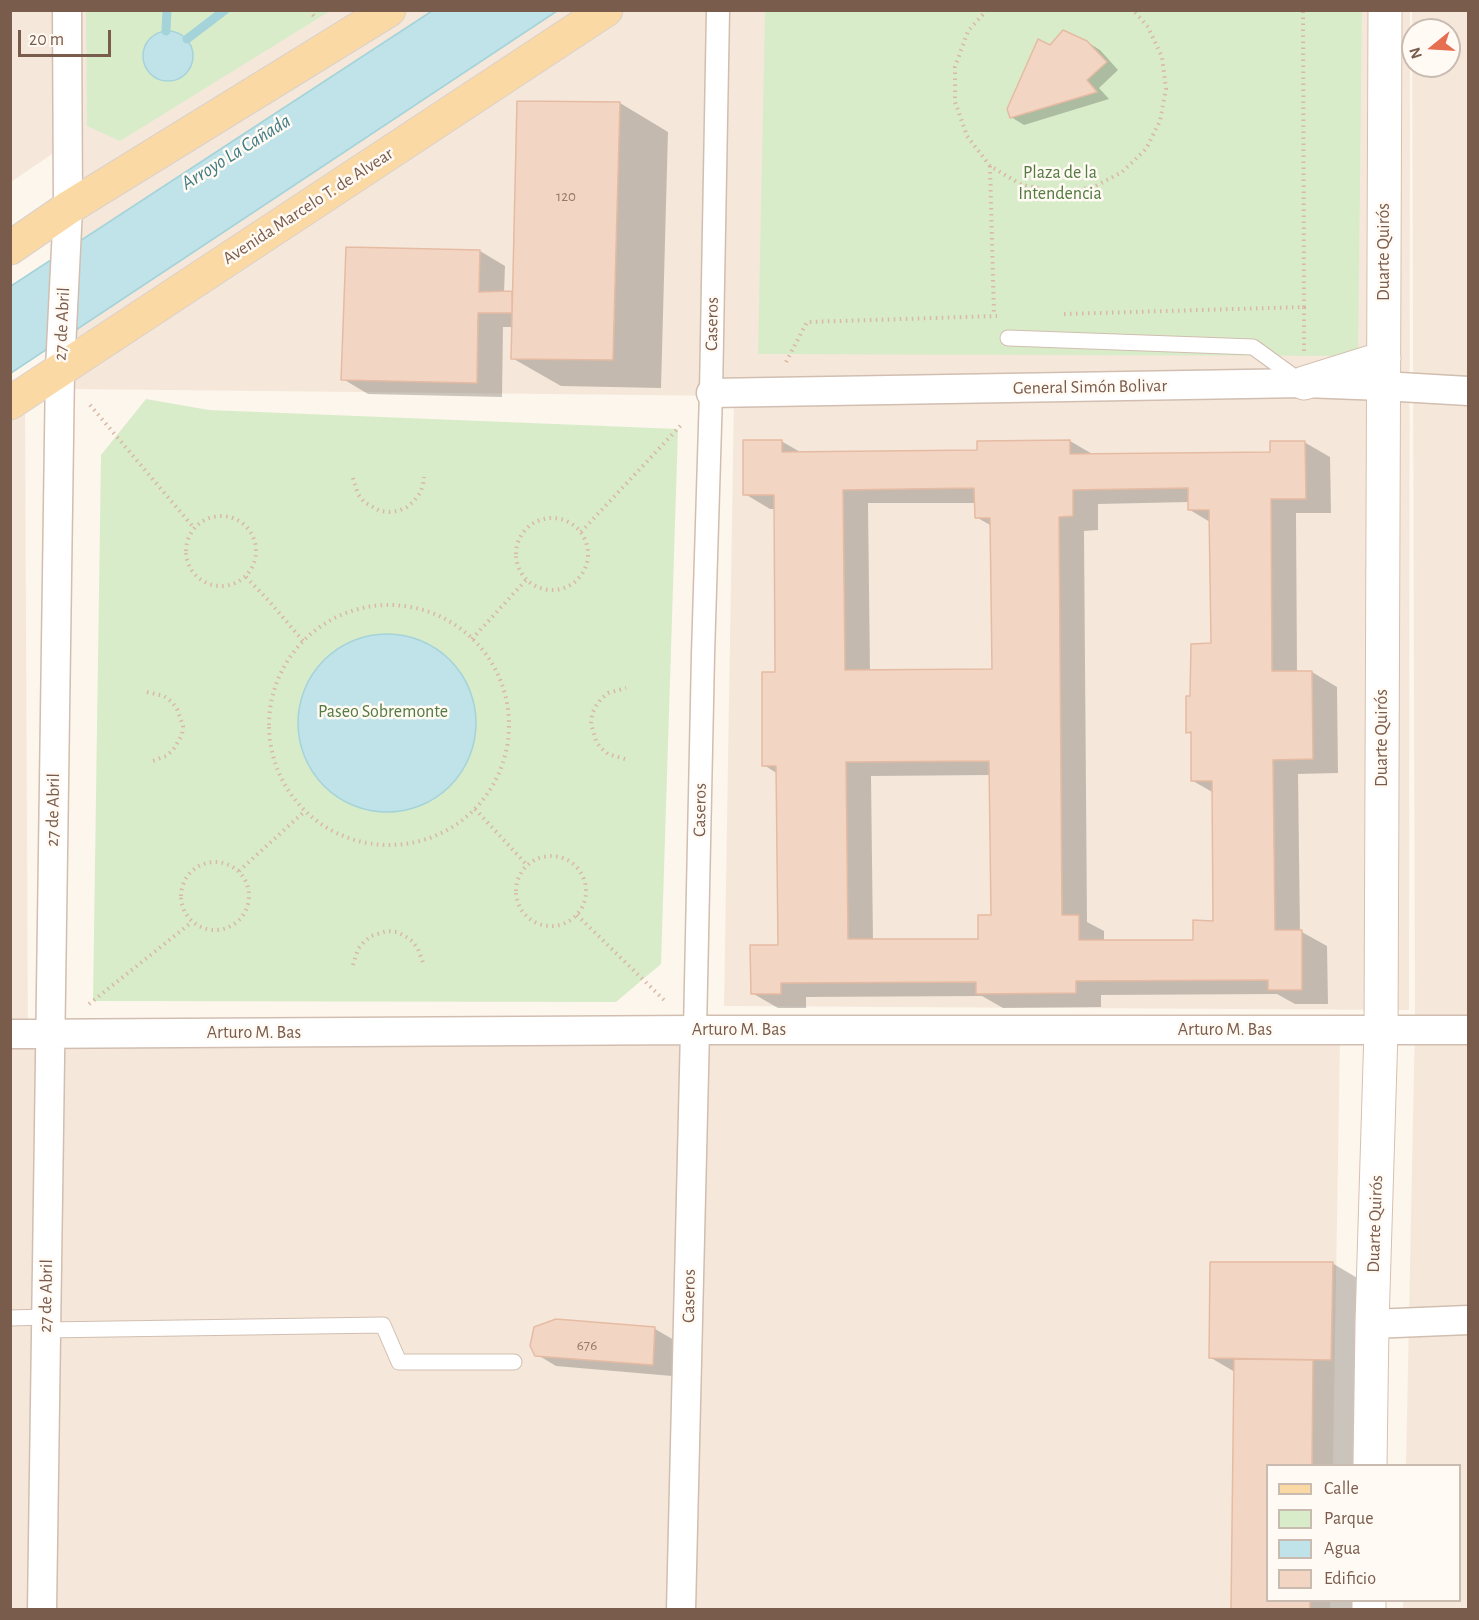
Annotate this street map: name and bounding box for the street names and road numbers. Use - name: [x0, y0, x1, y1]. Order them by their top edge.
- street label: Avenida Marcelo T. de Alvear: [219, 143, 397, 269]
- street label: Duarte Quirós: [1373, 203, 1395, 301]
- street label: 27 de Abril: [49, 287, 75, 361]
- street label: Caseros: [701, 297, 723, 351]
- street label: General Simón Bolivar: [1013, 375, 1167, 399]
- street label: Duarte Quirós: [1371, 689, 1393, 787]
- street label: 27 de Abril: [42, 773, 64, 847]
- street label: Caseros: [689, 783, 711, 837]
- street label: Arturo M. Bas: [692, 1019, 786, 1041]
- street label: Arturo M. Bas: [1178, 1019, 1272, 1041]
- street label: Arturo M. Bas: [207, 1022, 301, 1044]
- street label: Duarte Quirós: [1362, 1175, 1388, 1273]
- street label: 27 de Abril: [35, 1259, 57, 1333]
- street label: Caseros: [678, 1269, 700, 1323]

